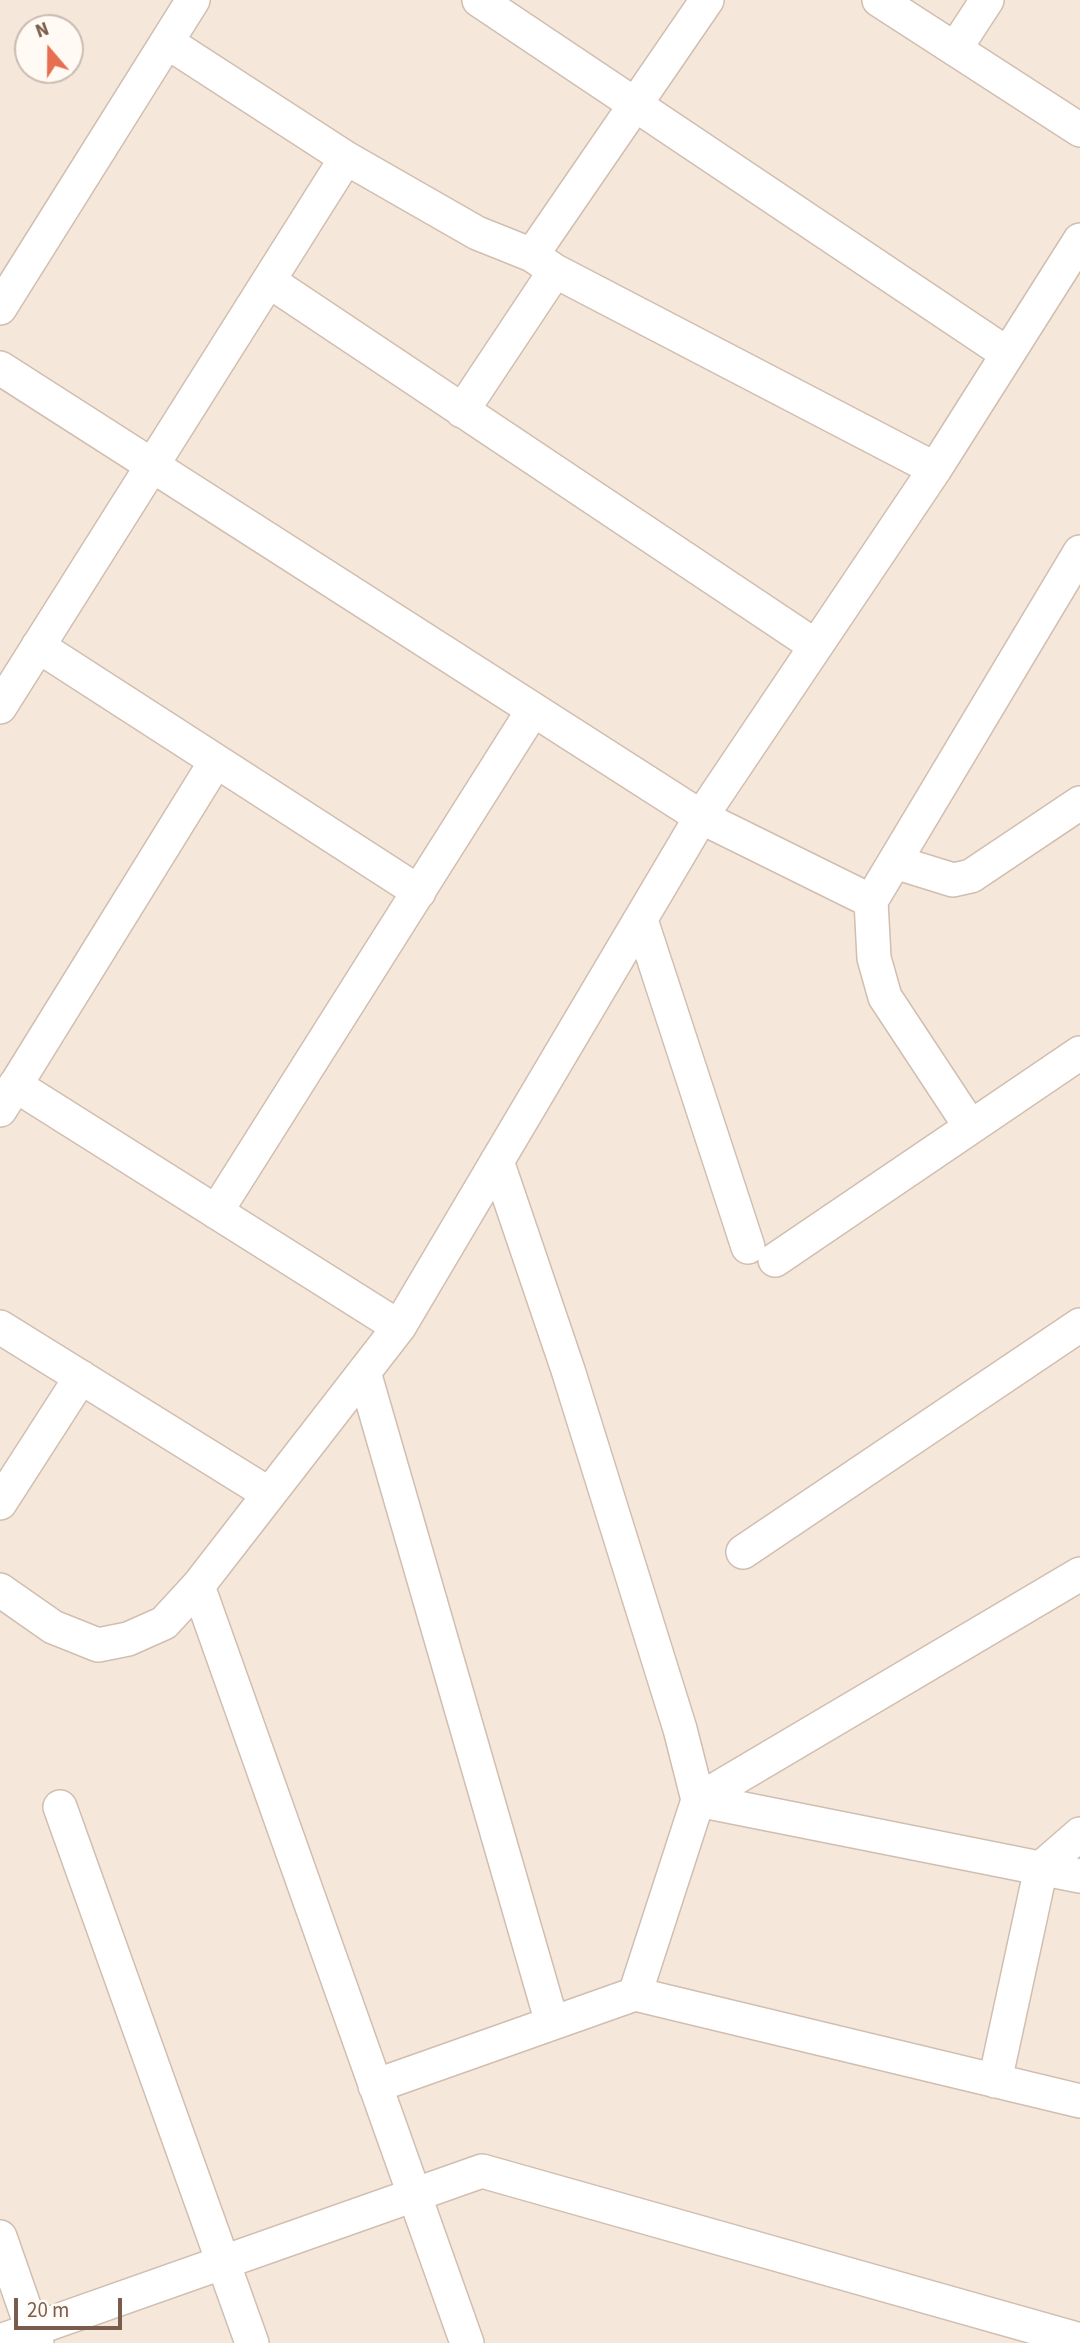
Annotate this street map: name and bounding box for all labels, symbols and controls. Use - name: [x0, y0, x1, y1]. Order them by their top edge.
- north arrow: [14, 14, 84, 84]
- text: N: [32, 16, 53, 46]
- scale bar: [18, 2284, 126, 2328]
- text: 20 m: [27, 2295, 69, 2325]

